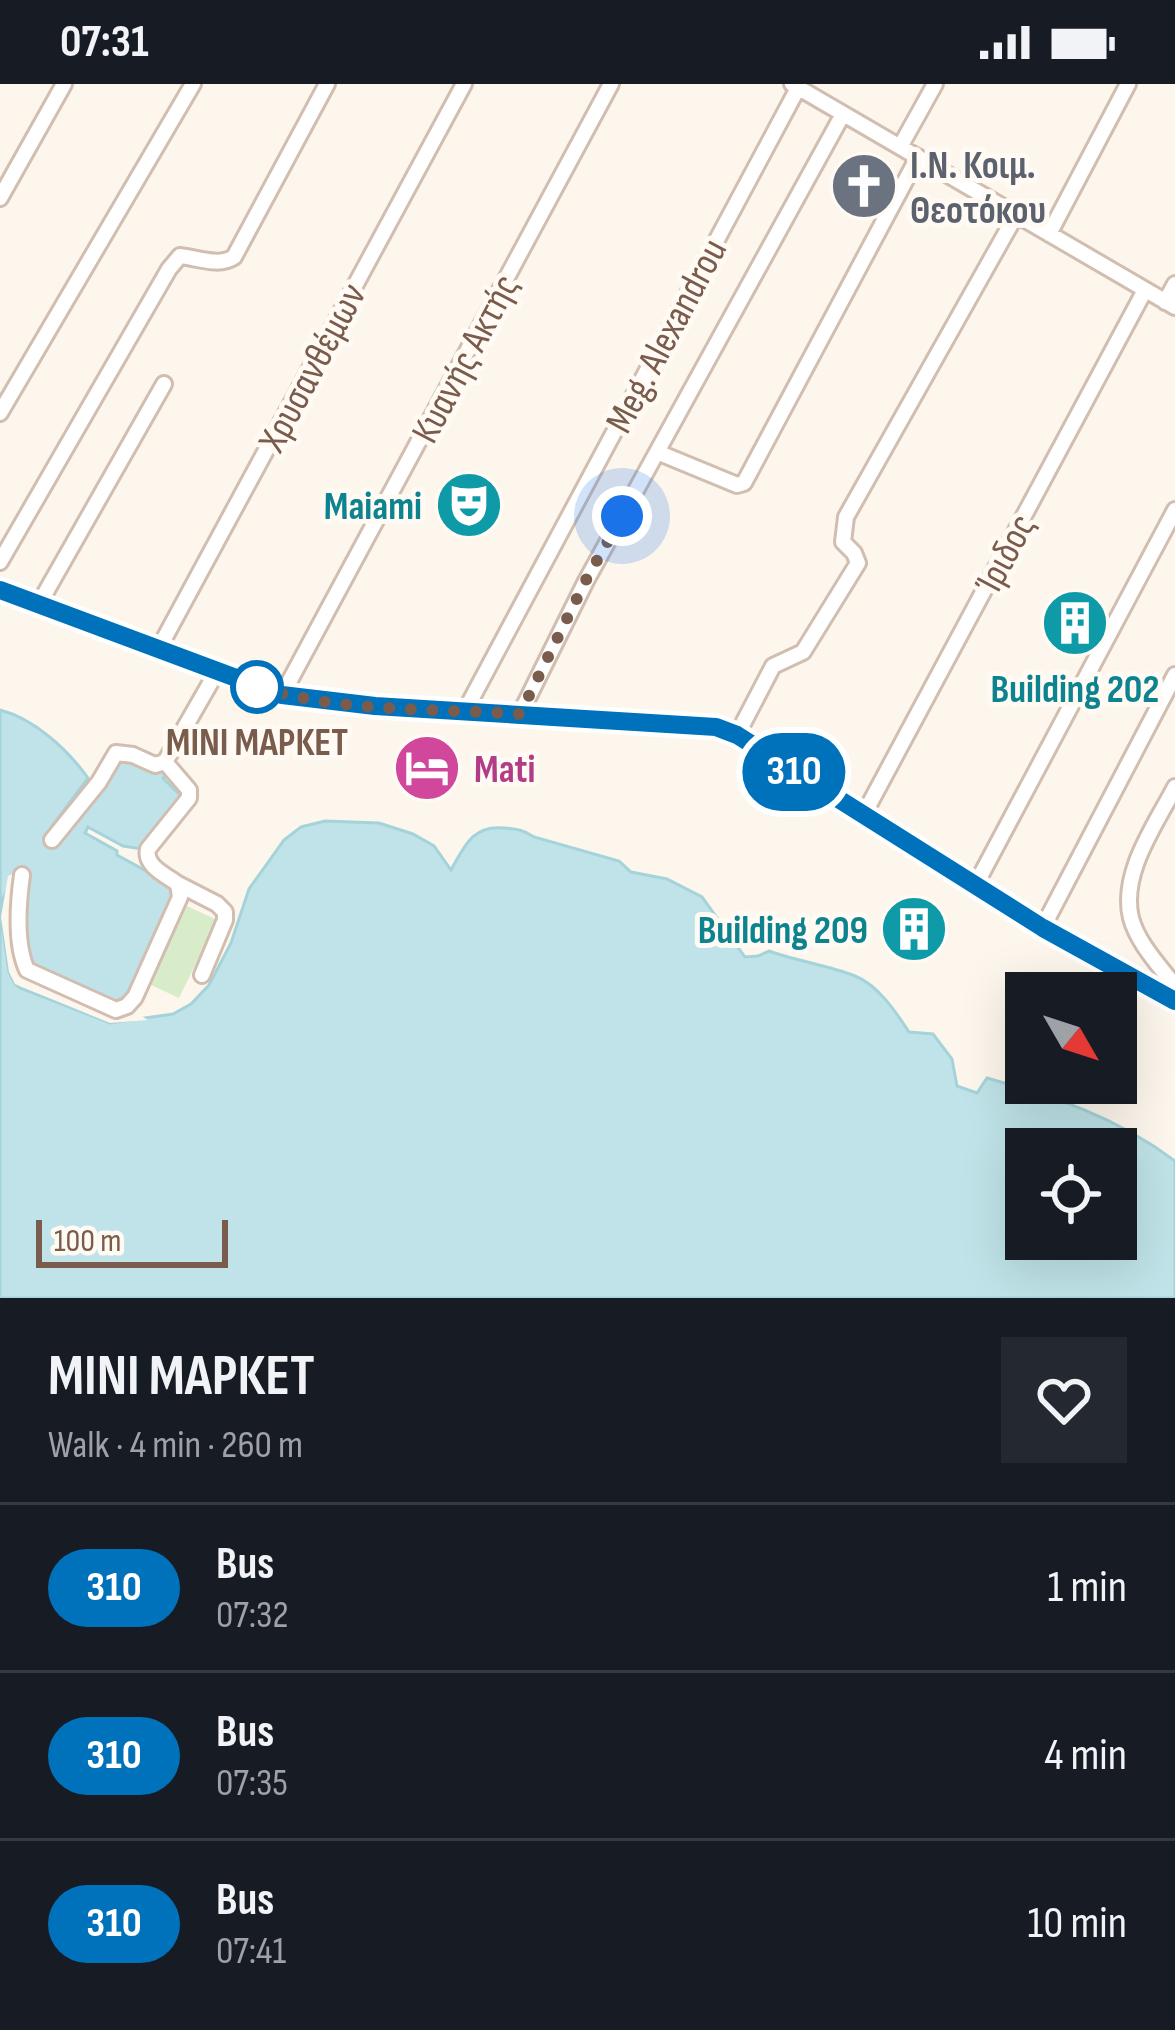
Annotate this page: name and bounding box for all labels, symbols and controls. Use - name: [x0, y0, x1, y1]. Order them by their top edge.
- text: 07:31: [60, 15, 149, 70]
- place label: Ι.Ν. Κοιμ. Θεοτόκου: [910, 143, 1046, 235]
- church icon: Ι.Ν. Κοιμ. Θεοτόκου: [829, 151, 899, 221]
- street label: Meg. Alexandrou: [596, 231, 738, 441]
- street label: Κυανής Ακτής: [402, 267, 530, 451]
- street label: Χρυσανθέμων: [249, 276, 377, 461]
- theatre icon: Maiami: [434, 470, 504, 540]
- place label: Maiami: [324, 484, 422, 531]
- your location: [592, 486, 652, 546]
- street label: Ίριδος: [965, 506, 1046, 603]
- building icon: Building 202: [1040, 588, 1110, 658]
- marker: ΜΙΝΙ ΜΑΡΚΕΤ: [232, 662, 282, 712]
- place label: Building 202: [991, 667, 1159, 714]
- place label: ΜΙΝΙ ΜΑΡΚΕΤ: [166, 720, 348, 767]
- hotel icon: Mati: [392, 733, 462, 803]
- line badge: 310: [725, 733, 863, 811]
- text: 310: [766, 746, 822, 797]
- place label: Mati: [474, 747, 535, 794]
- building icon: Building 209: [879, 894, 949, 964]
- place label: Building 209: [698, 908, 868, 955]
- north arrow: [1005, 972, 1137, 1104]
- map controls: [1005, 972, 1137, 1260]
- button: locate: [1005, 1128, 1137, 1260]
- scale bar: [36, 1214, 228, 1267]
- text: 100 m: [54, 1221, 121, 1261]
- button: heart: [1001, 1337, 1127, 1463]
- text: ΜΙΝΙ ΜΑΡΚΕΤ: [48, 1343, 315, 1411]
- text: Walk · 4 min · 260 m: [48, 1422, 303, 1469]
- text: Bus: [216, 1537, 274, 1592]
- text: 1 min: [1048, 1560, 1127, 1615]
- text: 310: [86, 1562, 142, 1613]
- text: 07:32: [216, 1592, 288, 1639]
- text: Bus: [216, 1705, 274, 1760]
- text: 4 min: [1045, 1728, 1127, 1783]
- text: 310: [86, 1730, 142, 1781]
- text: 07:35: [216, 1760, 288, 1807]
- text: Bus: [216, 1873, 274, 1928]
- text: 10 min: [1028, 1896, 1127, 1951]
- text: 310: [86, 1898, 142, 1949]
- text: 07:41: [216, 1928, 286, 1975]

